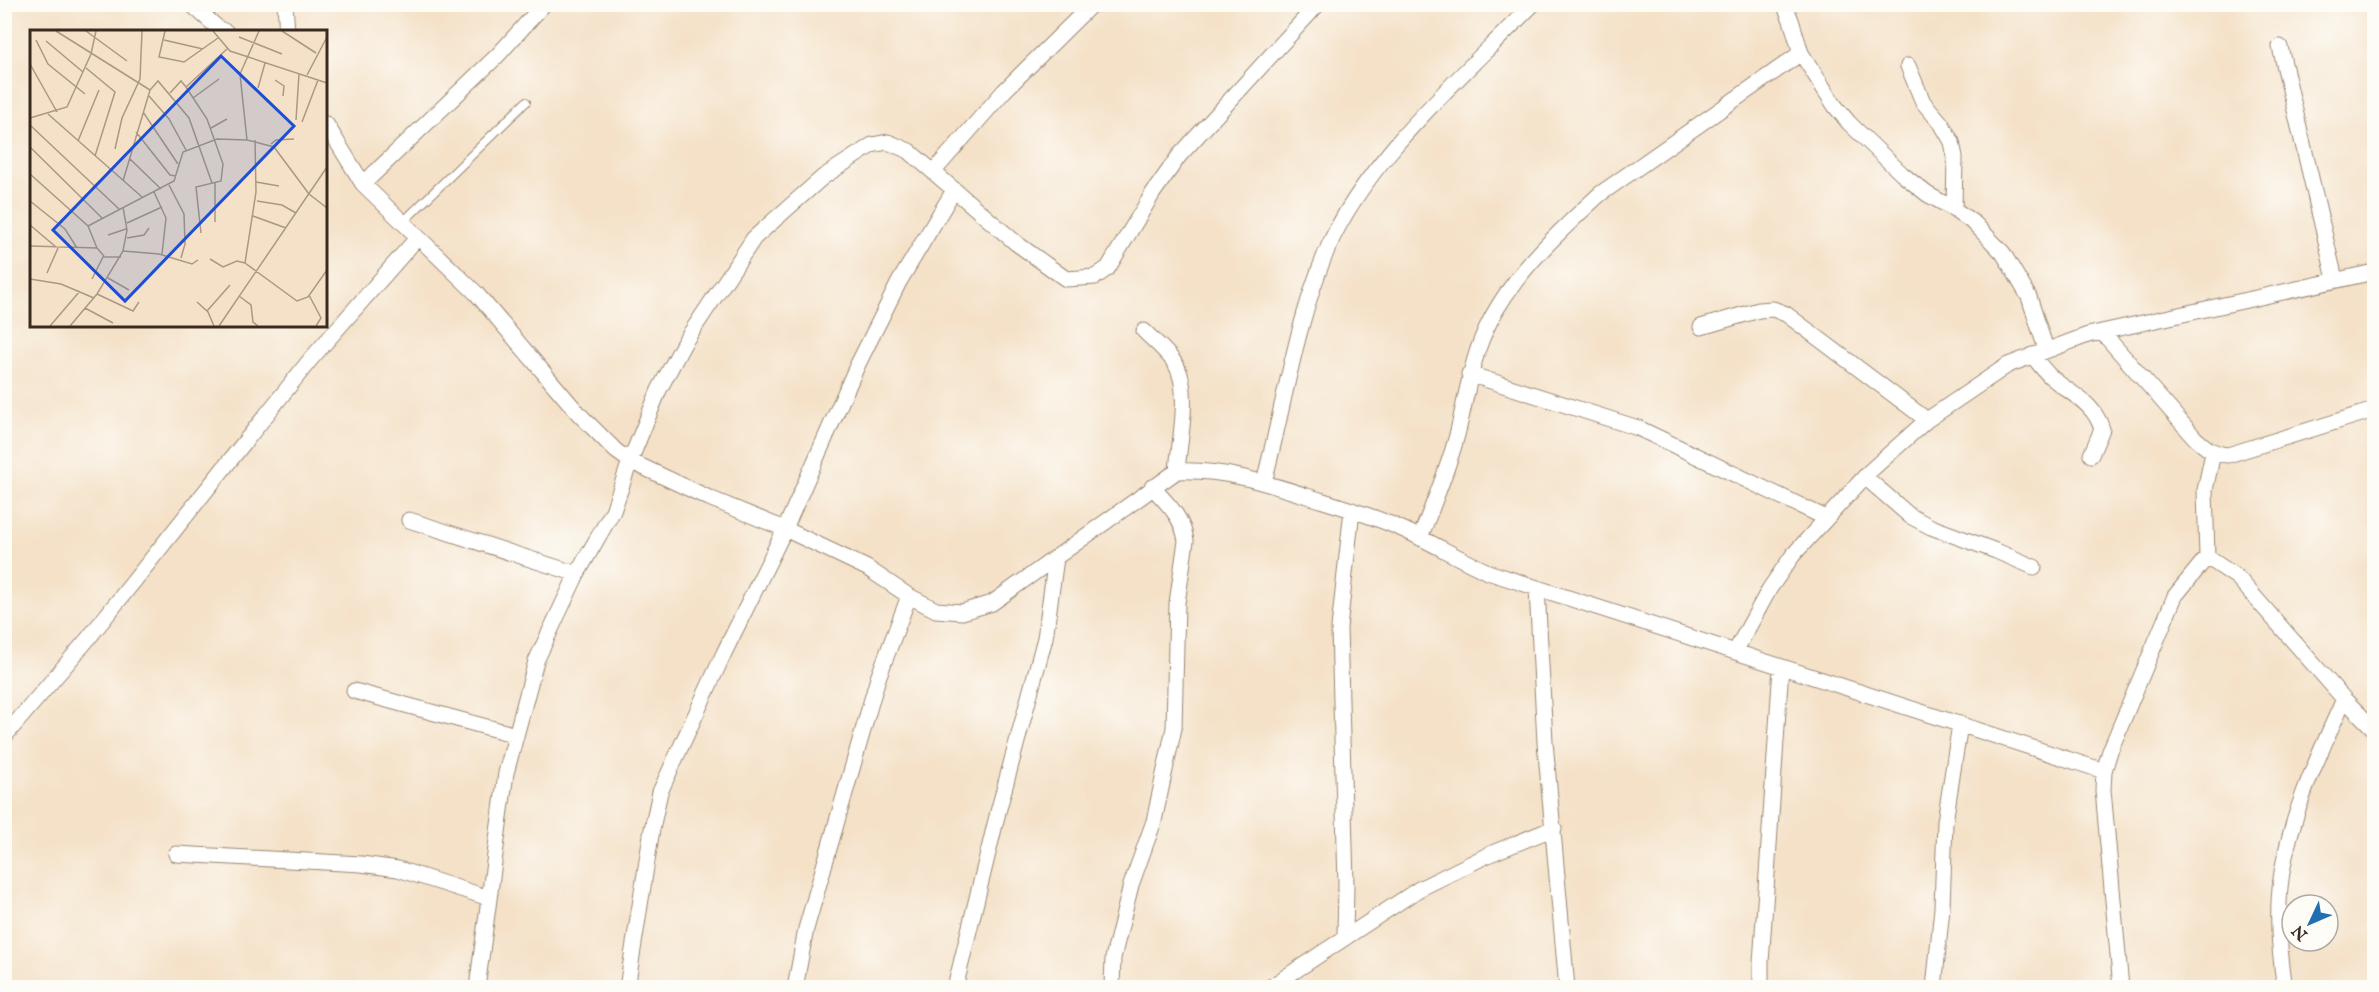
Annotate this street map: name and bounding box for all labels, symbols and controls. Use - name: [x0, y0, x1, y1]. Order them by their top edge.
- inset map: [30, 30, 327, 327]
- north arrow: [2280, 893, 2340, 953]
- text: N: [2289, 920, 2313, 945]

